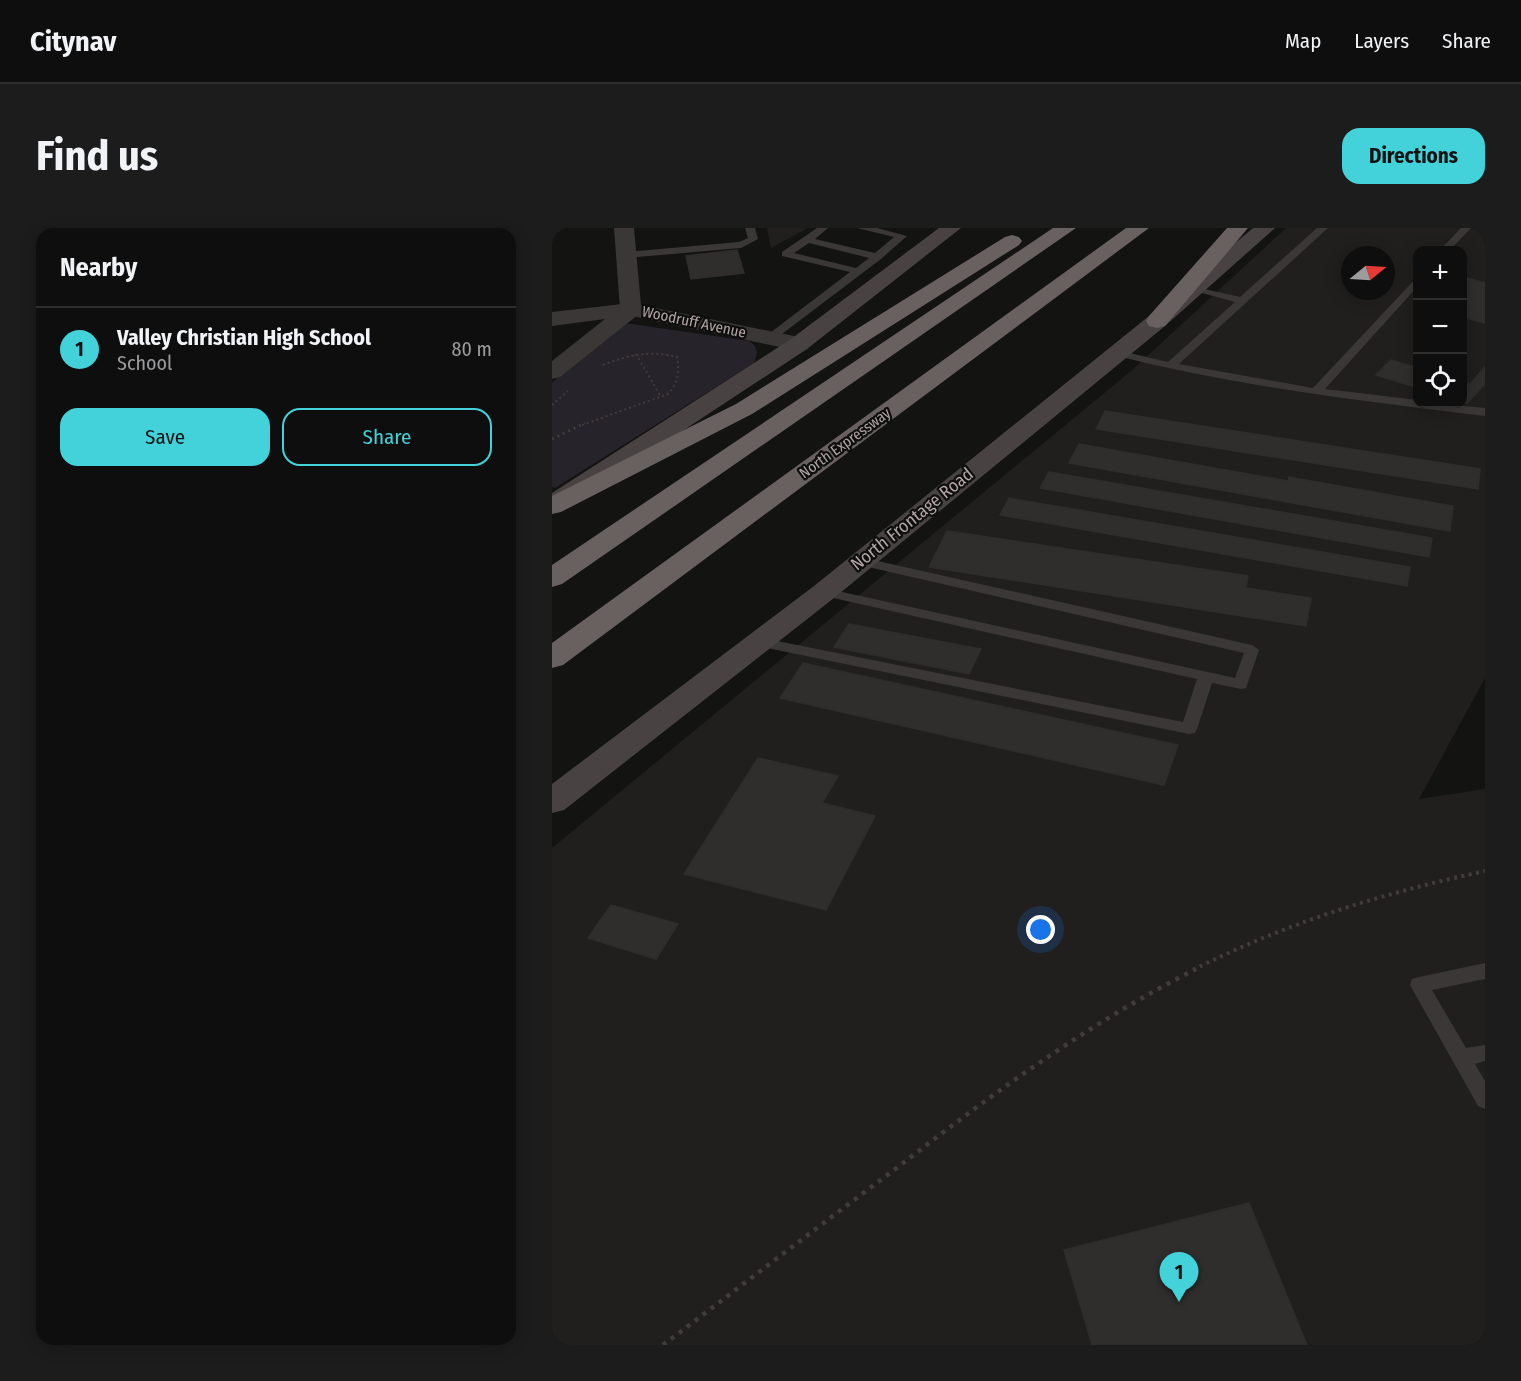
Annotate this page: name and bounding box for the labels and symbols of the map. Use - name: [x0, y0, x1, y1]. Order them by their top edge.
- north arrow: [1341, 246, 1395, 300]
- street label: Woodruff Avenue: [640, 302, 748, 342]
- street label: North Expressway: [796, 404, 894, 482]
- street label: North Frontage Road: [846, 463, 978, 575]
- your location: [1026, 915, 1055, 944]
- pin: 1: [1160, 1252, 1198, 1302]

